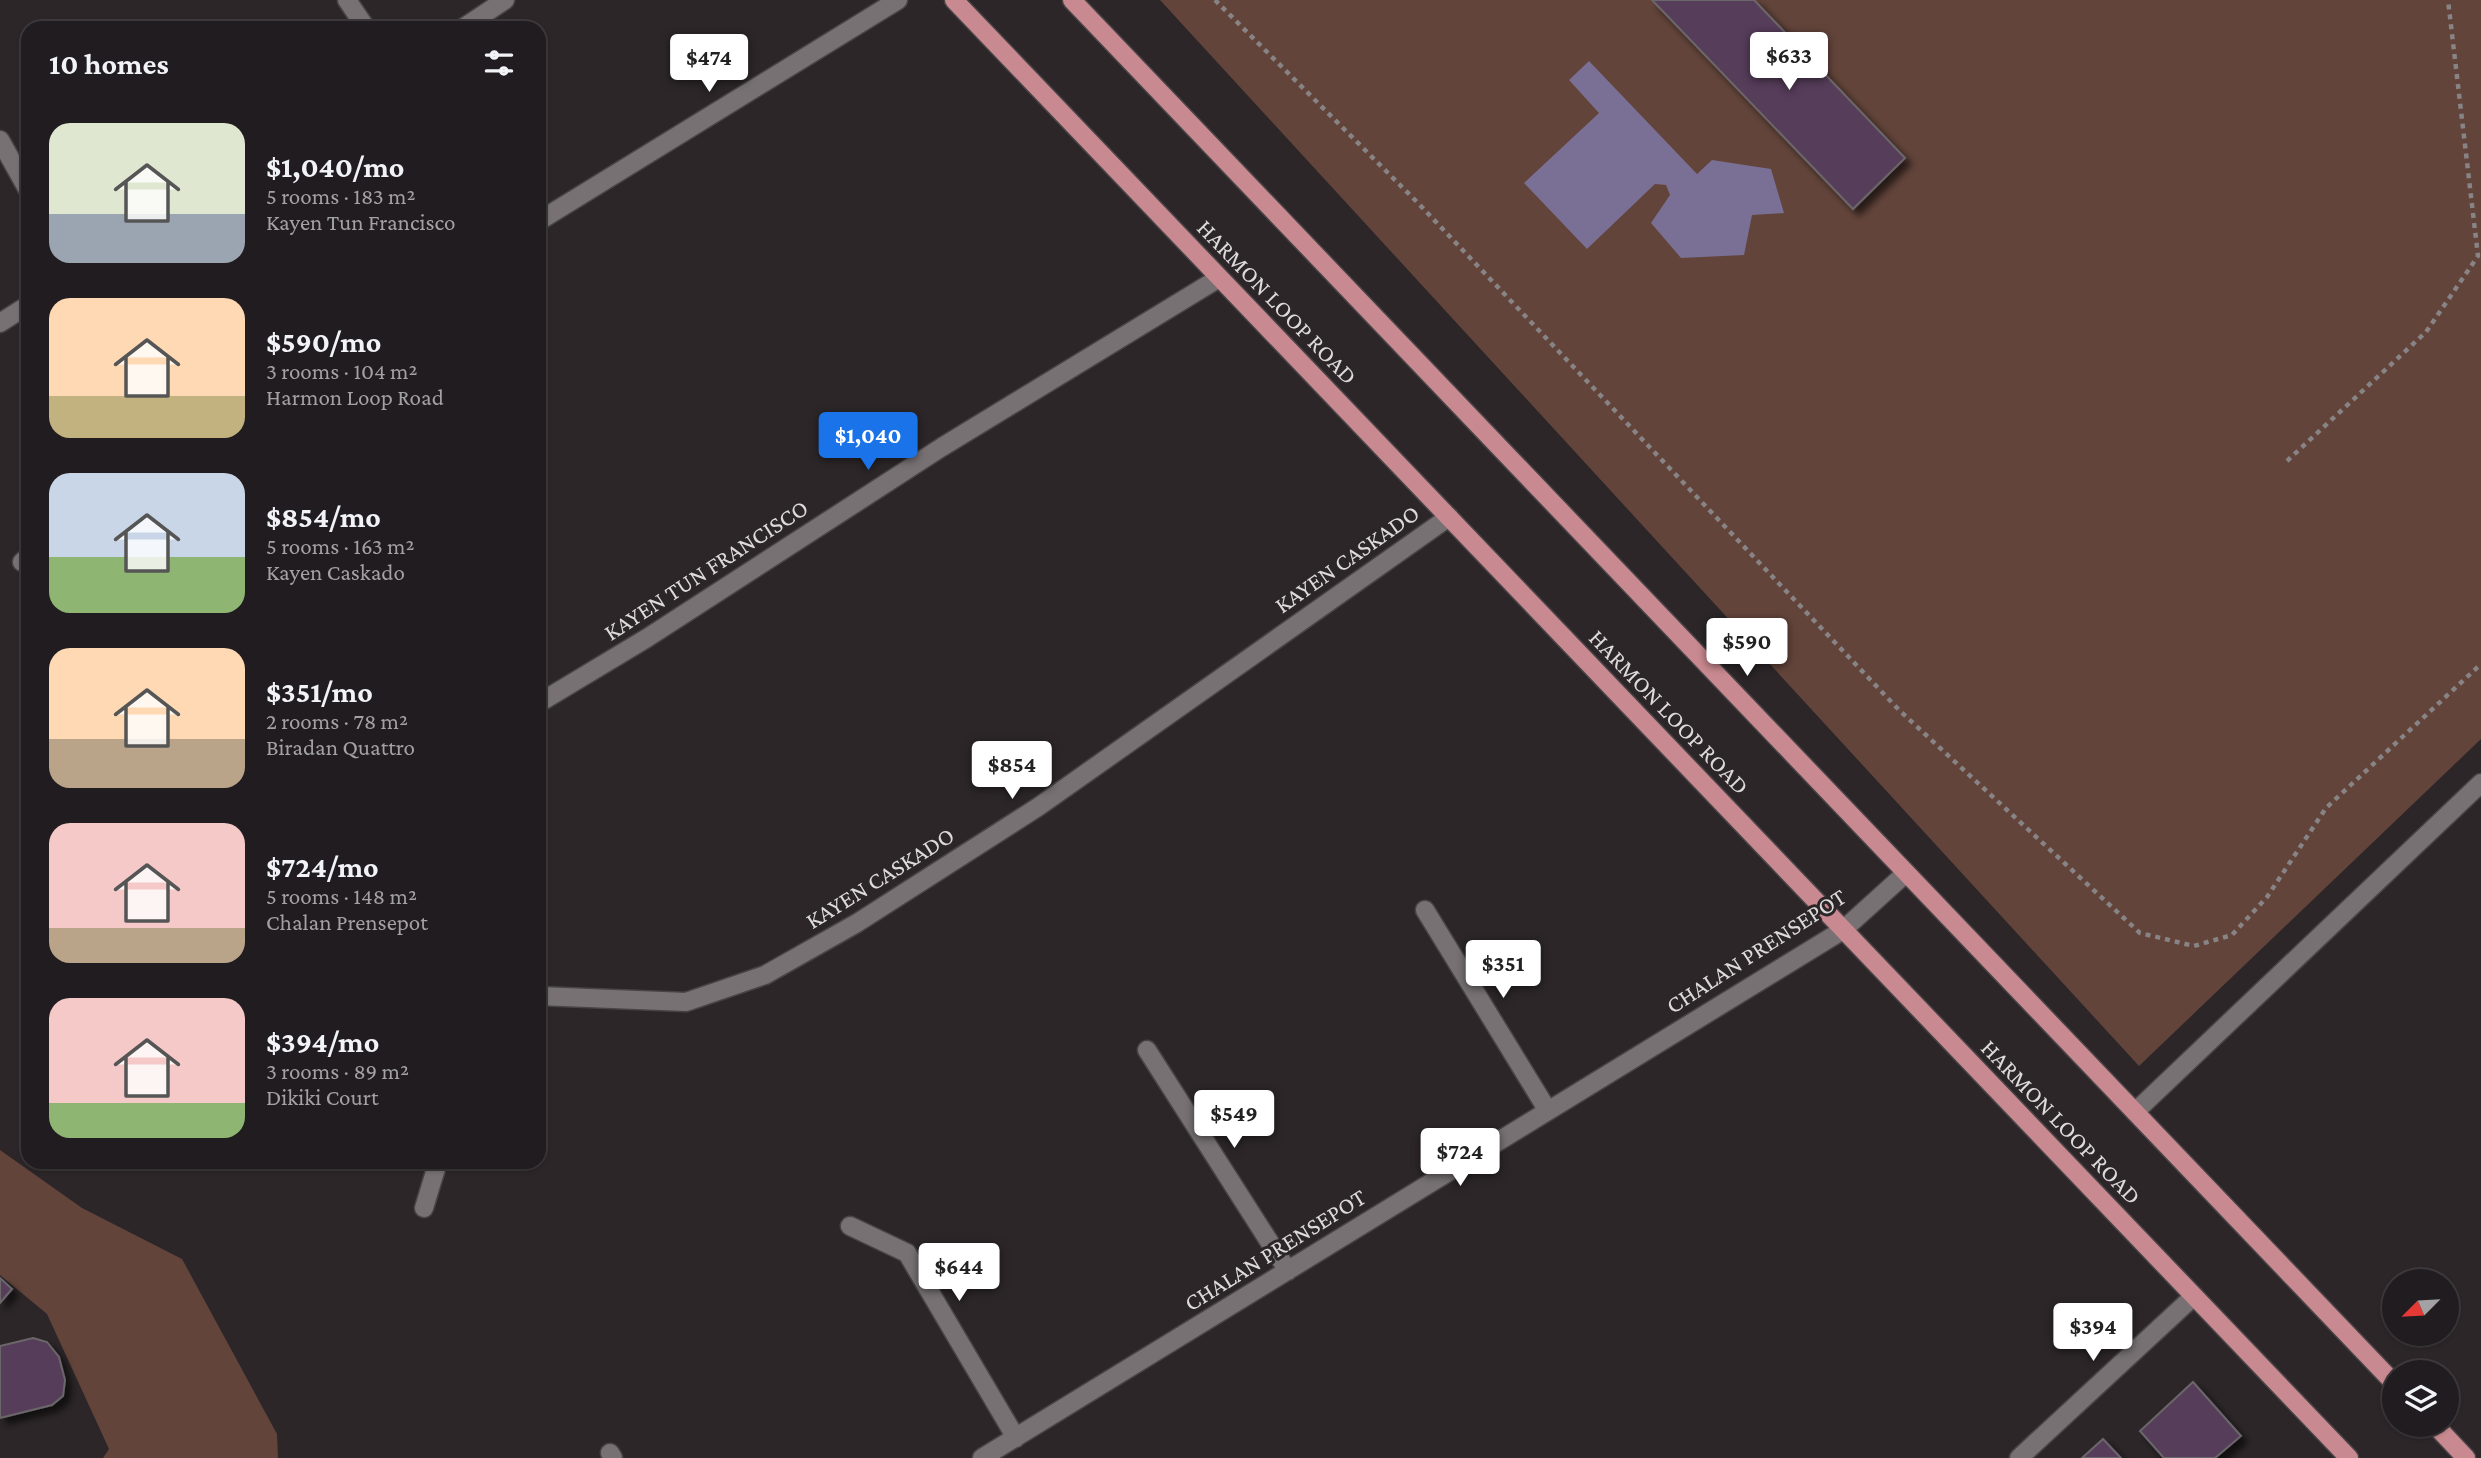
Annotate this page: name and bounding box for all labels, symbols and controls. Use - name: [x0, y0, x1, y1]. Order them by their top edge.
- pin: $633: [1748, 32, 1830, 92]
- pin: $474: [668, 34, 750, 94]
- text: $633: [1766, 42, 1812, 68]
- icon: filters: [480, 44, 518, 82]
- text: $474: [686, 44, 732, 70]
- text: 10 homes: [49, 47, 169, 80]
- text: $1,040/mo: [266, 150, 404, 183]
- icon: home: [105, 151, 189, 235]
- text: 5 rooms · 183 m²: [266, 183, 416, 209]
- text: Kayen Tun Francisco: [266, 209, 455, 235]
- street label: HARMON LOOP ROAD: [1192, 214, 1363, 390]
- text: $590/mo: [266, 325, 381, 358]
- icon: home: [105, 326, 189, 410]
- text: 3 rooms · 104 m²: [266, 358, 418, 384]
- text: Harmon Loop Road: [266, 384, 444, 410]
- pin: $1,040: [811, 412, 925, 472]
- text: $1,040: [835, 422, 901, 448]
- street label: KAYEN TUN FRANCISCO: [599, 494, 813, 646]
- street label: KAYEN CASKADO: [1269, 499, 1424, 618]
- text: $854/mo: [266, 500, 381, 533]
- icon: home: [105, 501, 189, 585]
- text: 5 rooms · 163 m²: [266, 533, 415, 559]
- text: Kayen Caskado: [266, 559, 405, 585]
- pin: $590: [1706, 618, 1788, 678]
- street label: HARMON LOOP ROAD: [1584, 624, 1755, 800]
- text: $590: [1722, 628, 1772, 654]
- text: $351/mo: [266, 675, 373, 708]
- icon: home: [105, 676, 189, 760]
- text: 2 rooms · 78 m²: [266, 708, 408, 734]
- text: Biradan Quattro: [266, 734, 415, 760]
- pin: $854: [971, 742, 1053, 801]
- text: $854: [988, 751, 1036, 777]
- street label: KAYEN CASKADO: [801, 821, 959, 934]
- text: $724/mo: [266, 850, 379, 883]
- icon: home: [105, 851, 189, 935]
- street label: CHALAN PRENSEPOT: [1661, 882, 1851, 1019]
- text: 5 rooms · 148 m²: [266, 883, 417, 909]
- text: Chalan Prensepot: [266, 909, 428, 935]
- pin: $351: [1462, 940, 1544, 1000]
- text: $351: [1482, 950, 1524, 976]
- text: $394/mo: [266, 1025, 379, 1058]
- icon: home: [105, 1026, 189, 1110]
- street label: HARMON LOOP ROAD: [1976, 1034, 2147, 1210]
- text: 3 rooms · 89 m²: [266, 1058, 409, 1084]
- text: Dikiki Court: [266, 1084, 379, 1110]
- pin: $549: [1193, 1090, 1275, 1150]
- text: $549: [1210, 1100, 1258, 1126]
- pin: $724: [1419, 1128, 1501, 1188]
- text: $724: [1437, 1138, 1483, 1164]
- street label: CHALAN PRENSEPOT: [1179, 1183, 1370, 1316]
- pin: $644: [918, 1244, 1000, 1303]
- text: $644: [935, 1253, 983, 1279]
- north arrow: [2382, 1269, 2459, 1346]
- map controls: [2382, 1269, 2459, 1437]
- pin: $394: [2052, 1304, 2134, 1363]
- text: $394: [2069, 1313, 2117, 1339]
- button: layers: [2382, 1360, 2459, 1437]

